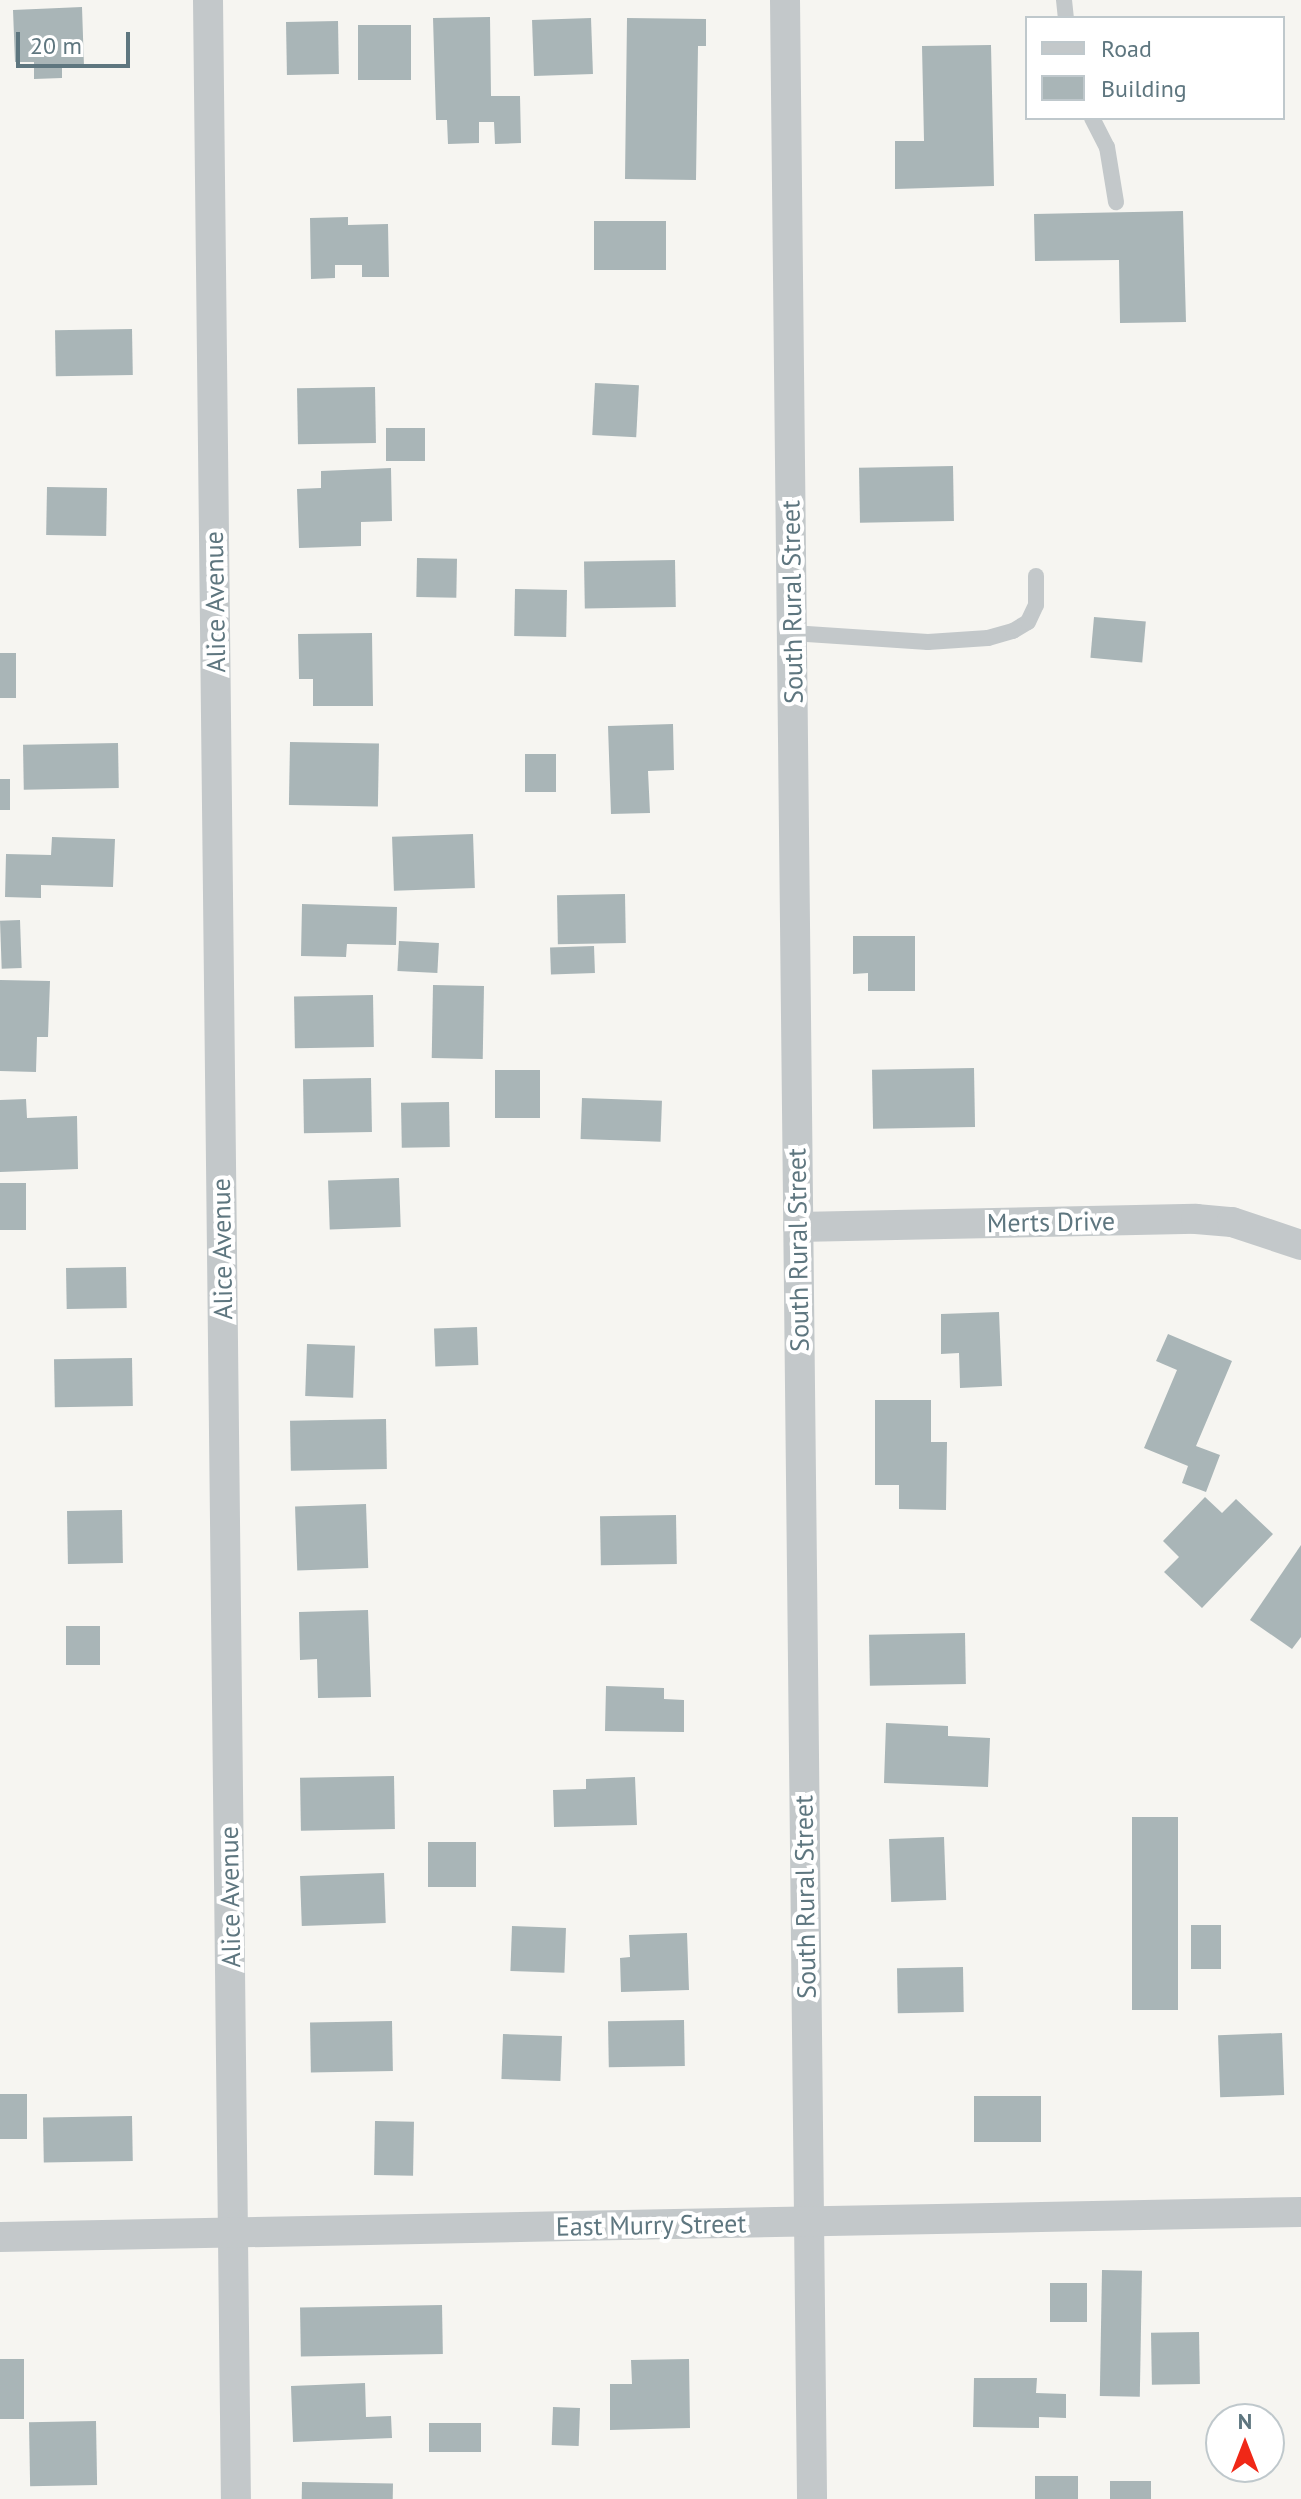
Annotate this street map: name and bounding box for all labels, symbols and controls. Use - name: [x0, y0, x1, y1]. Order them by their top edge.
- scale bar: [20, 16, 134, 66]
- legend: [1025, 16, 1285, 120]
- text: 20 m: [30, 30, 82, 61]
- text: Road: [1101, 33, 1152, 64]
- text: Building: [1101, 73, 1187, 104]
- street label: South Rural Street: [775, 500, 809, 704]
- street label: Alice Avenue: [198, 531, 232, 673]
- street label: South Rural Street: [781, 1148, 815, 1352]
- street label: Alice Avenue: [205, 1178, 239, 1320]
- street label: Merts Drive: [987, 1205, 1115, 1239]
- street label: South Rural Street: [788, 1795, 822, 1999]
- street label: Alice Avenue: [213, 1826, 247, 1968]
- street label: East Murry Street: [555, 2208, 747, 2242]
- north arrow: [1205, 2403, 1285, 2483]
- text: N: [1238, 2407, 1252, 2435]

